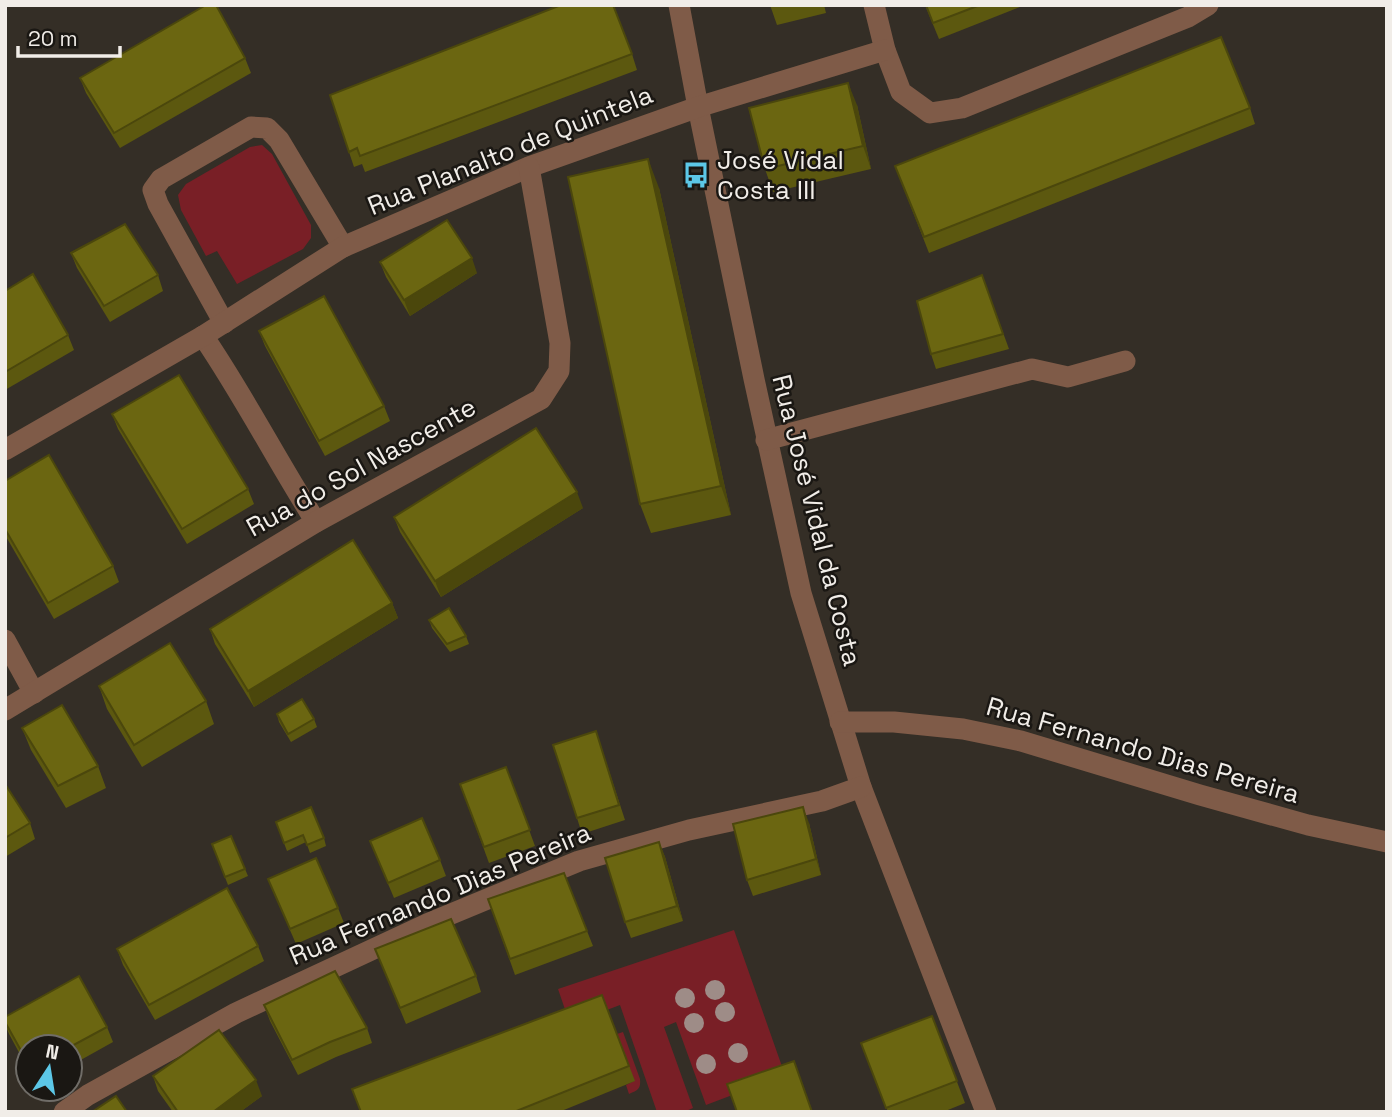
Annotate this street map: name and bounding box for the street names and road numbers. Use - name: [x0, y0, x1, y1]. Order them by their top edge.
- street label: Rua Planalto de Quintela: [362, 77, 658, 223]
- street label: Rua José Vidal da Costa: [764, 371, 870, 669]
- street label: Rua do Sol Nascente: [240, 390, 482, 544]
- street label: Rua Fernando Dias Pereira: [982, 689, 1304, 811]
- street label: Rua Fernando Dias Pereira: [284, 815, 596, 973]

